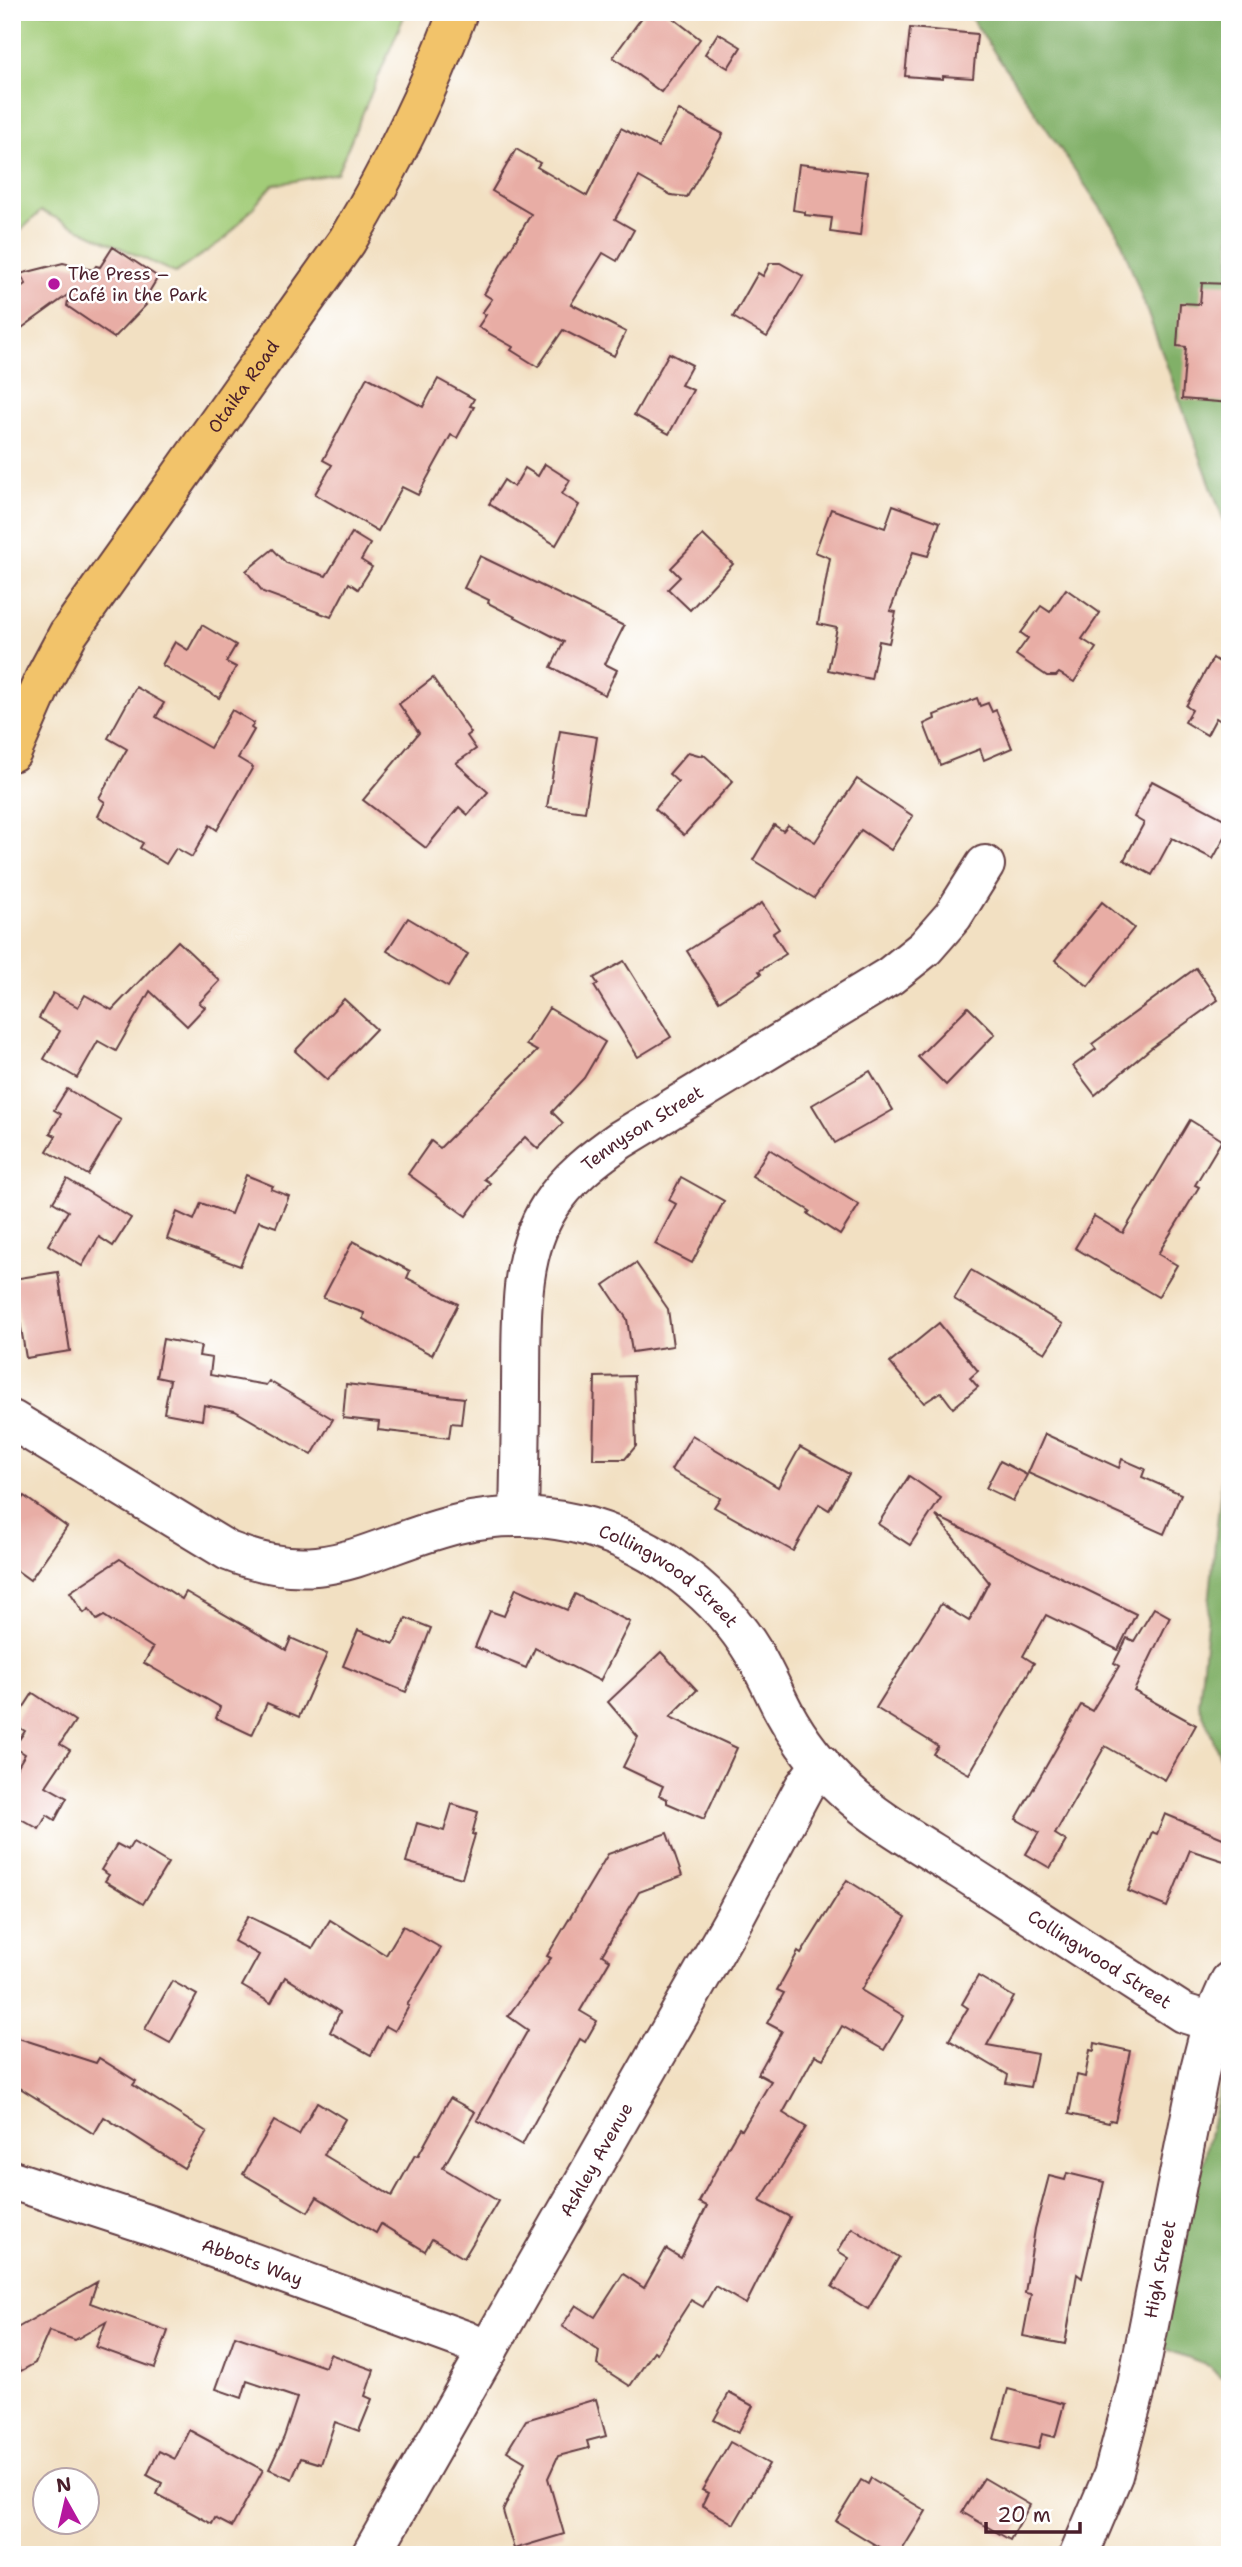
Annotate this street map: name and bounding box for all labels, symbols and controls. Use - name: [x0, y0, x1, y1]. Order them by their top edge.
- place label: The Press – Café in the Park: [68, 262, 208, 307]
- marker: The Press – Café in the Park: [46, 276, 62, 292]
- street label: Otaika Road: [202, 335, 285, 438]
- street label: Tennyson Street: [576, 1080, 708, 1177]
- street label: Collingwood Street: [596, 1519, 743, 1633]
- street label: Collingwood Street: [1023, 1904, 1176, 2014]
- street label: Ashley Avenue: [554, 2098, 639, 2221]
- street label: High Street: [1139, 2218, 1182, 2320]
- street label: Abbots Way: [198, 2233, 306, 2292]
- north arrow: [32, 2466, 102, 2536]
- text: N: [55, 2471, 73, 2498]
- scale bar: [986, 2490, 1081, 2534]
- text: 20 m: [997, 2501, 1051, 2529]

